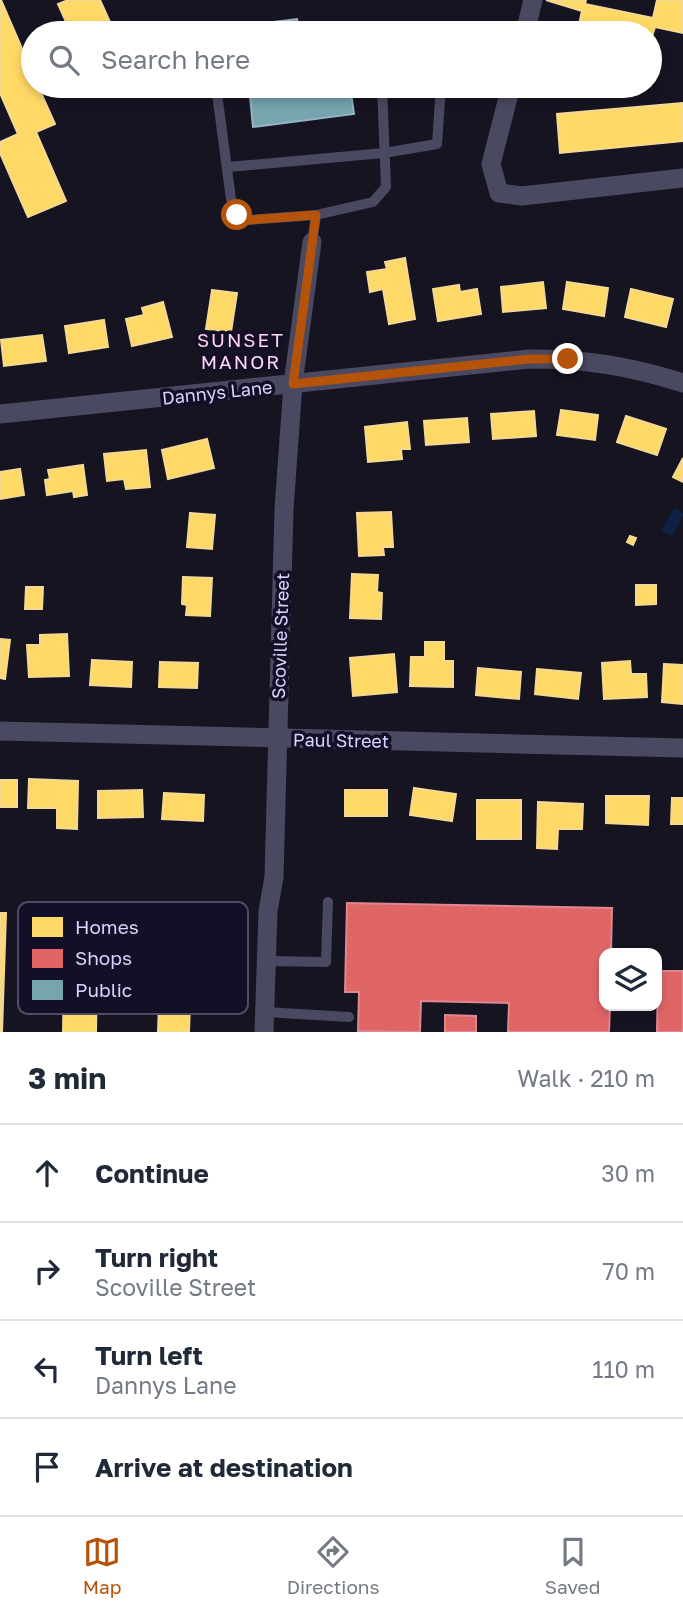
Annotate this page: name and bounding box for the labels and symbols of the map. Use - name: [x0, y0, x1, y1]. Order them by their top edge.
- route start: [221, 199, 252, 230]
- district label: SUNSET MANOR: [197, 328, 285, 373]
- route end: [552, 343, 583, 374]
- street label: Dannys Lane: [161, 375, 273, 409]
- street label: Scoville Street: [267, 573, 293, 699]
- street label: Paul Street: [293, 728, 389, 752]
- legend: [18, 902, 248, 1014]
- text: Homes: [75, 915, 139, 938]
- text: Shops: [75, 946, 132, 969]
- text: Public: [75, 978, 132, 1001]

